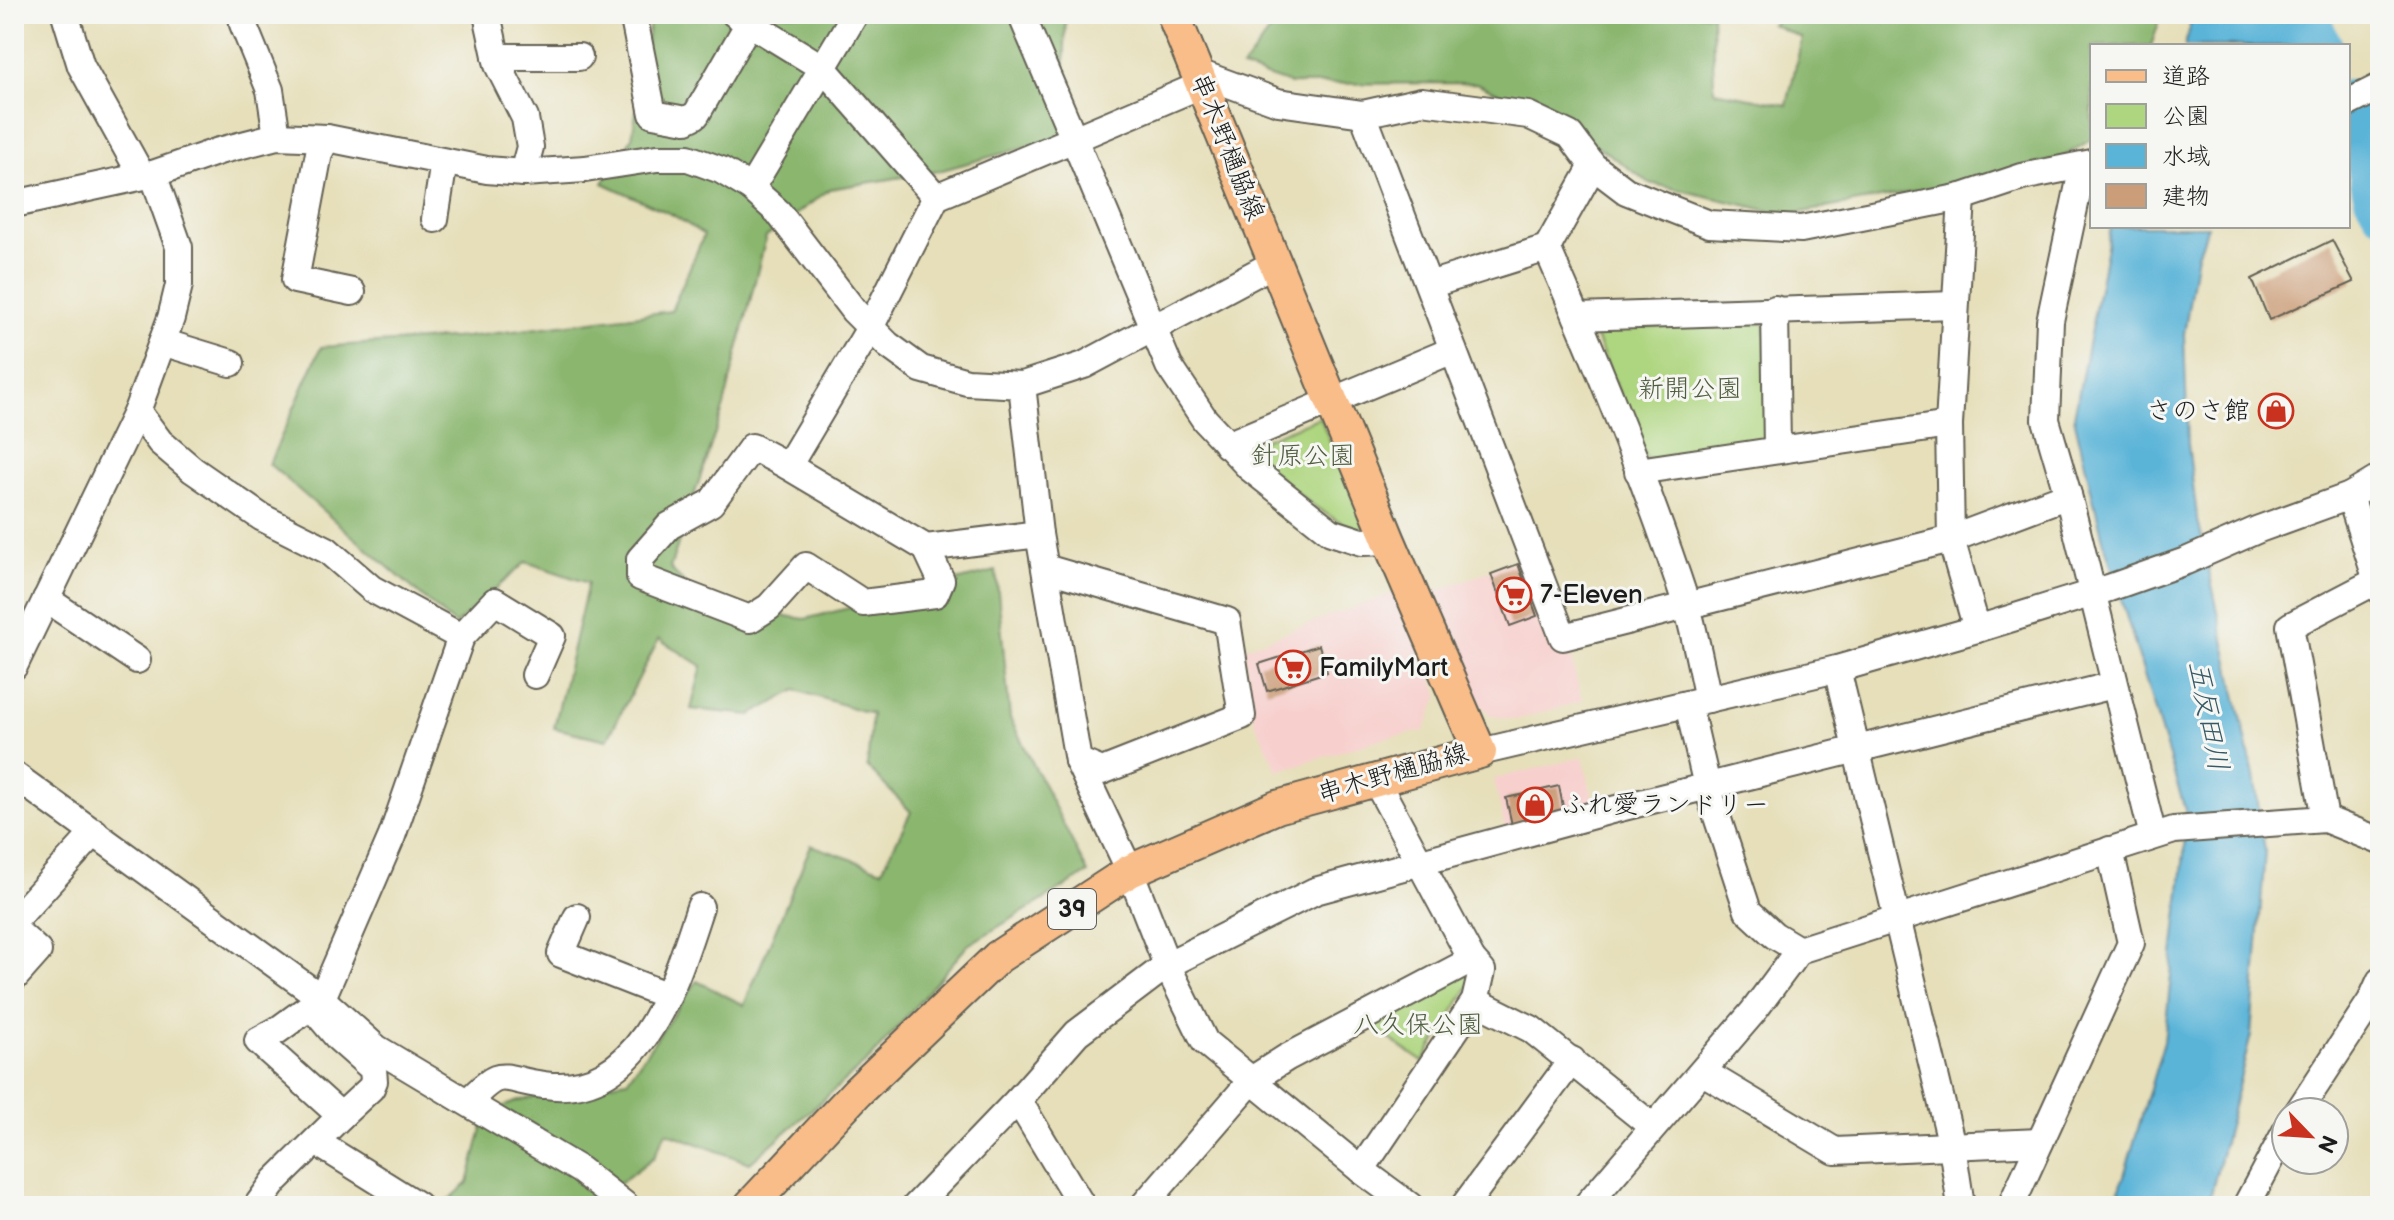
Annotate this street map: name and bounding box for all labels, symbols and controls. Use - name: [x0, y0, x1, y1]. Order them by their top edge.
- legend: [2090, 44, 2350, 228]
- text: 道路: [2162, 62, 2210, 91]
- street label: 串木野樋脇線: [1183, 69, 1271, 225]
- text: 公園: [2162, 102, 2210, 131]
- text: 水域: [2162, 142, 2210, 171]
- text: 建物: [2162, 182, 2210, 211]
- park label: 新開公園: [1638, 374, 1742, 405]
- shop icon: さのさ館: [2257, 392, 2295, 430]
- place label: さのさ館: [2146, 396, 2250, 427]
- park label: 針原公園: [1251, 441, 1355, 472]
- supermarket icon: 7-Eleven: [1495, 576, 1533, 614]
- place label: 7-Eleven: [1540, 580, 1643, 611]
- supermarket icon: FamilyMart: [1274, 649, 1312, 687]
- place label: FamilyMart: [1319, 653, 1448, 684]
- water label: 五反田川: [2181, 658, 2235, 774]
- street label: 串木野樋脇線: [1314, 738, 1472, 810]
- shop icon: ふれ愛ランドリー: [1516, 786, 1554, 824]
- place label: ふれ愛ランドリー: [1561, 790, 1769, 821]
- road number: 39: [1048, 889, 1096, 929]
- park label: 八久保公園: [1353, 1010, 1483, 1041]
- north arrow: [2270, 1096, 2350, 1176]
- text: N: [2311, 1131, 2342, 1157]

